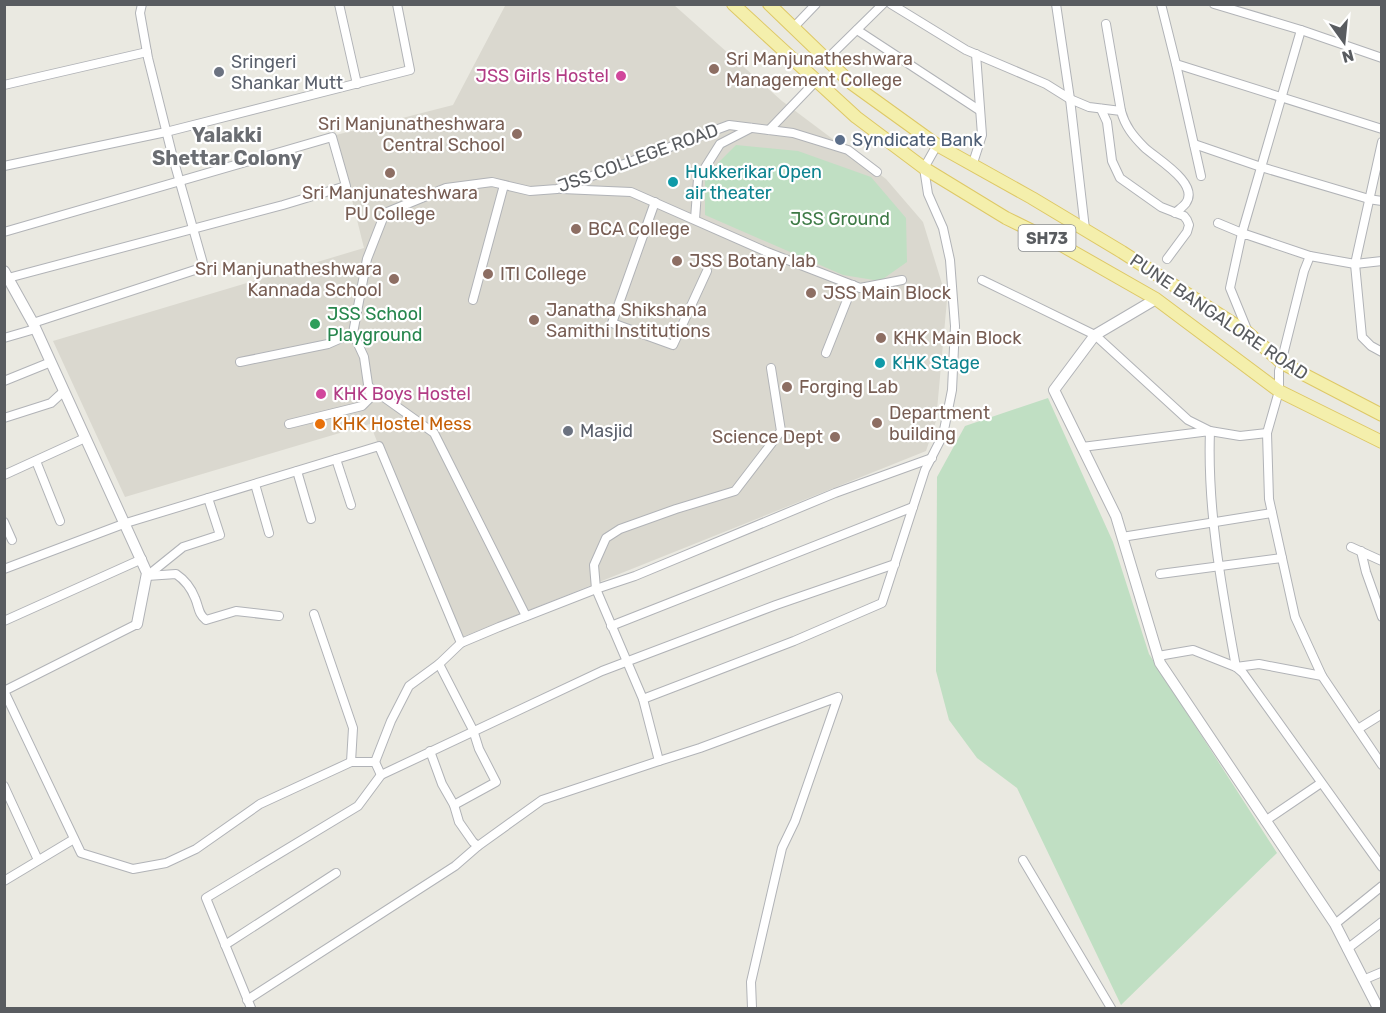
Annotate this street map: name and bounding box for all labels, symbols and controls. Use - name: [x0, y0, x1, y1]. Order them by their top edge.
- north arrow: [1314, 12, 1374, 72]
- text: N: [1340, 45, 1356, 67]
- place label: Sri Manjunatheshwara Management College: [726, 48, 913, 91]
- place label: Sringeri Shankar Mutt: [231, 51, 343, 94]
- marker: Sri Manjunatheshwara Management College: [707, 62, 721, 76]
- marker: Sringeri Shankar Mutt: [212, 65, 226, 79]
- place label: JSS Girls Hostel: [476, 65, 609, 87]
- marker: JSS Girls Hostel: [614, 69, 628, 83]
- place label: Sri Manjunatheshwara Central School: [318, 113, 505, 156]
- street label: JSS COLLEGE ROAD: [555, 119, 721, 197]
- district label: Yalakki Shettar Colony: [152, 123, 302, 170]
- marker: Sri Manjunatheshwara Central School: [510, 127, 524, 141]
- place label: Syndicate Bank: [852, 129, 983, 151]
- marker: Syndicate Bank: [833, 133, 847, 147]
- place label: Hukkerikar Open air theater: [685, 161, 822, 204]
- marker: Sri Manjunateshwara PU College: [383, 166, 397, 180]
- marker: Hukkerikar Open air theater: [666, 175, 680, 189]
- place label: Sri Manjunateshwara PU College: [302, 182, 478, 225]
- park label: JSS Ground: [790, 208, 890, 230]
- place label: BCA College: [588, 218, 690, 240]
- marker: BCA College: [569, 222, 583, 236]
- road number: SH73: [1018, 225, 1076, 251]
- street label: PUNE BANGALORE ROAD: [1126, 249, 1312, 385]
- place label: JSS Botany lab: [689, 250, 816, 272]
- marker: JSS Botany lab: [670, 254, 684, 268]
- place label: Sri Manjunatheshwara Kannada School: [195, 258, 382, 301]
- place label: ITI College: [500, 263, 587, 285]
- marker: ITI College: [481, 267, 495, 281]
- marker: Sri Manjunatheshwara Kannada School: [387, 272, 401, 286]
- place label: JSS Main Block: [823, 282, 952, 304]
- marker: JSS Main Block: [804, 286, 818, 300]
- place label: Janatha Shikshana Samithi Institutions: [546, 299, 710, 342]
- place label: JSS School Playground: [327, 303, 422, 346]
- marker: Janatha Shikshana Samithi Institutions: [527, 313, 541, 327]
- marker: JSS School Playground: [308, 317, 322, 331]
- place label: KHK Main Block: [893, 327, 1022, 349]
- marker: KHK Main Block: [874, 331, 888, 345]
- place label: KHK Stage: [892, 352, 980, 374]
- marker: KHK Stage: [873, 356, 887, 370]
- place label: Forging Lab: [799, 376, 898, 398]
- marker: Forging Lab: [780, 380, 794, 394]
- place label: KHK Boys Hostel: [333, 383, 471, 405]
- marker: KHK Boys Hostel: [314, 387, 328, 401]
- place label: Department building: [889, 402, 990, 445]
- place label: KHK Hostel Mess: [332, 413, 472, 435]
- marker: Department building: [870, 416, 884, 430]
- marker: KHK Hostel Mess: [313, 417, 327, 431]
- place label: Masjid: [580, 420, 633, 442]
- marker: Masjid: [561, 424, 575, 438]
- place label: Science Dept: [712, 426, 823, 448]
- marker: Science Dept: [828, 430, 842, 444]

